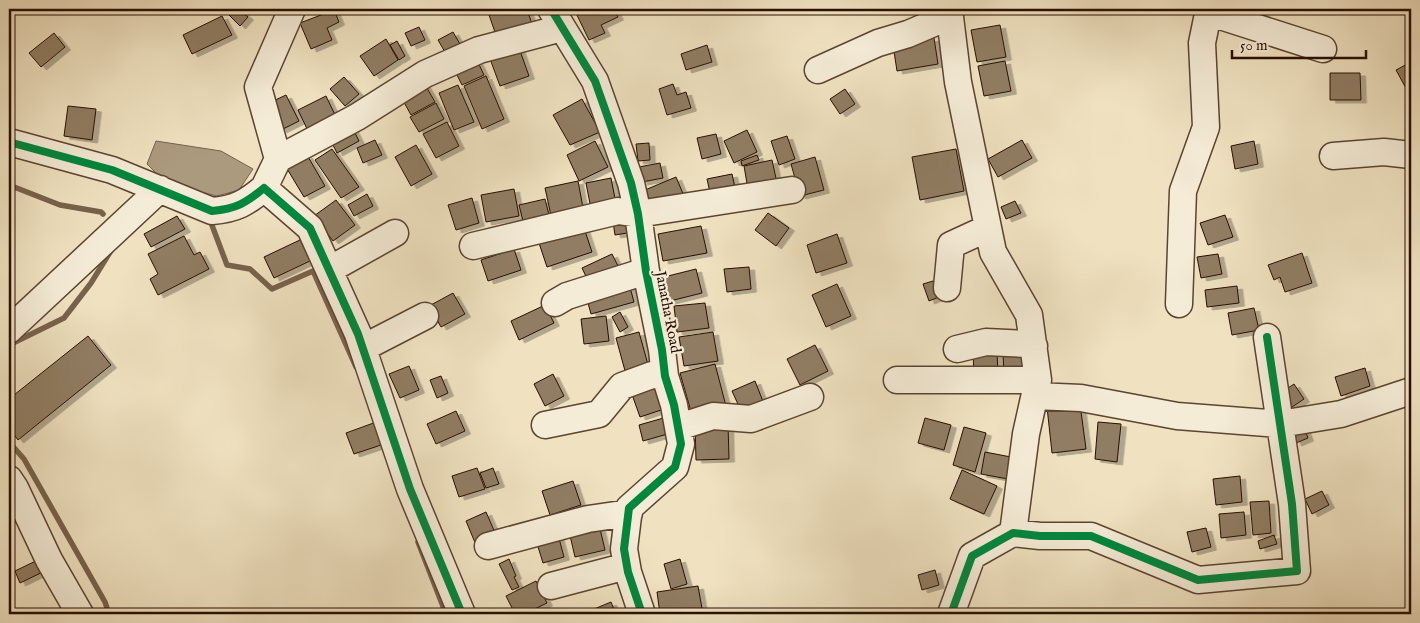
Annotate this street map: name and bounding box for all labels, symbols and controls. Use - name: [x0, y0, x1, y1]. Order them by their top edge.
- scale bar: [1232, 28, 1366, 60]
- text: 50 m: [1240, 36, 1268, 55]
- street label: Janatha Road: [650, 267, 685, 356]

